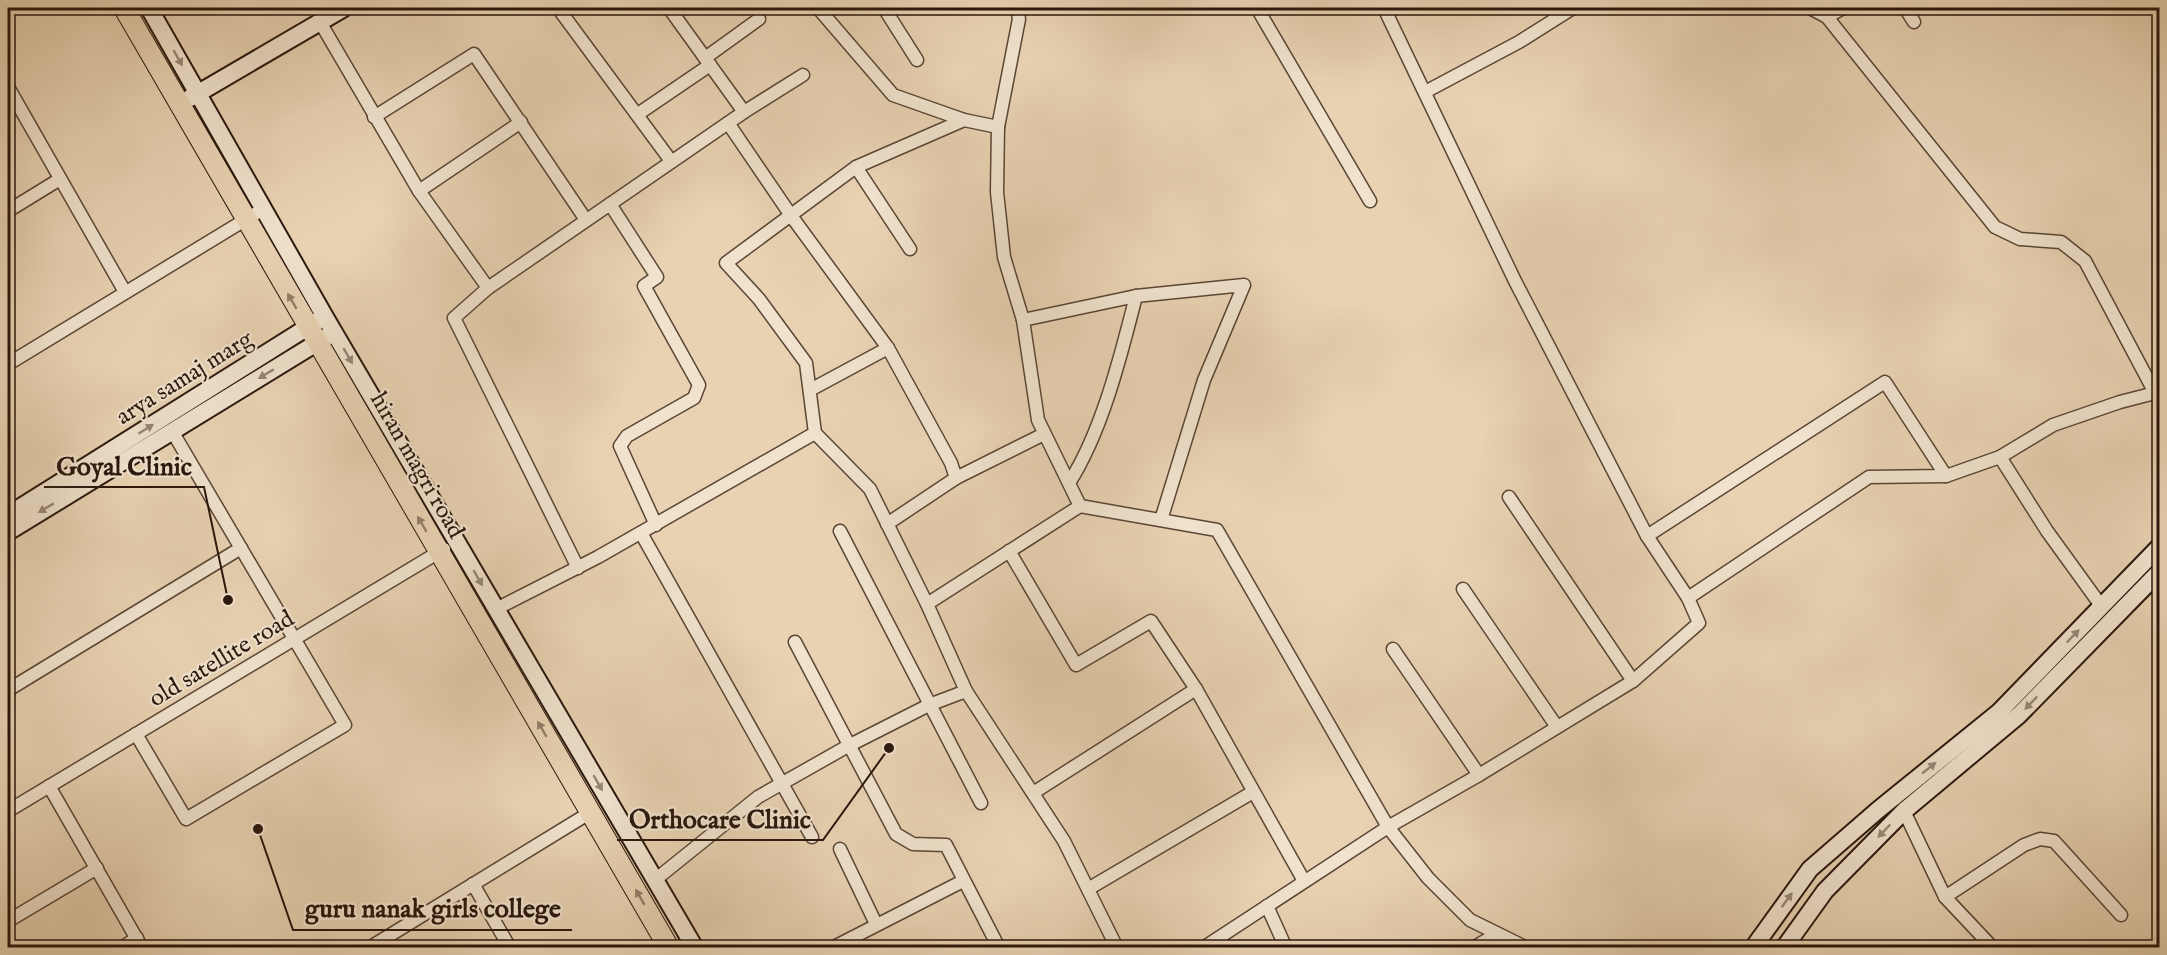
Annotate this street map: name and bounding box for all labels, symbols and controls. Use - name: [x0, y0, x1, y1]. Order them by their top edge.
- one-way arrow: [173, 50, 183, 67]
- one-way arrow: [287, 293, 298, 309]
- street label: arya samaj marg: [111, 323, 260, 433]
- one-way arrow: [342, 347, 352, 364]
- one-way arrow: [258, 368, 274, 379]
- street label: hiran magri road: [362, 387, 471, 545]
- one-way arrow: [138, 423, 154, 434]
- callout: Goyal Clinic: [44, 443, 204, 487]
- text: Goyal Clinic: [56, 451, 192, 484]
- one-way arrow: [38, 503, 54, 514]
- one-way arrow: [417, 516, 428, 532]
- one-way arrow: [473, 570, 483, 587]
- street label: old satellite road: [143, 604, 300, 715]
- one-way arrow: [2066, 629, 2080, 644]
- one-way arrow: [2024, 695, 2038, 709]
- one-way arrow: [537, 720, 547, 737]
- one-way arrow: [1922, 762, 1937, 775]
- one-way arrow: [593, 775, 603, 792]
- callout: Orthocare Clinic: [617, 796, 823, 840]
- text: Orthocare Clinic: [629, 804, 811, 837]
- one-way arrow: [1878, 823, 1891, 838]
- callout: guru nanak girls college: [293, 886, 572, 930]
- one-way arrow: [635, 888, 645, 905]
- text: guru nanak girls college: [305, 893, 561, 926]
- one-way arrow: [1781, 893, 1793, 909]

